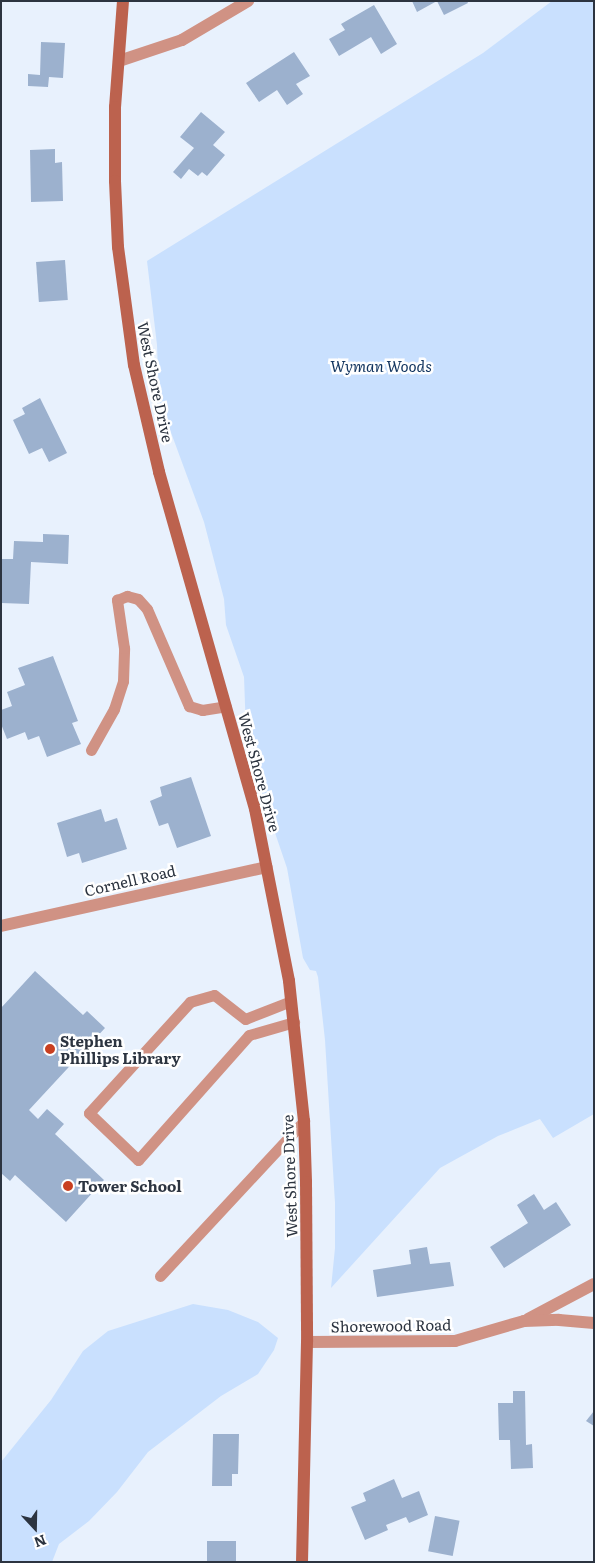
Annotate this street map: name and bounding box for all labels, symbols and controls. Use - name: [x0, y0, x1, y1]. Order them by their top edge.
- street label: West Shore Drive: [134, 320, 178, 444]
- park label: Wyman Woods: [330, 357, 432, 375]
- street label: West Shore Drive: [235, 710, 285, 834]
- street label: Cornell Road: [83, 861, 177, 899]
- place label: Stephen Phillips Library: [60, 1031, 181, 1066]
- marker: Stephen Phillips Library: [44, 1043, 56, 1055]
- street label: West Shore Drive: [278, 1114, 300, 1238]
- place label: Tower School: [78, 1177, 182, 1195]
- marker: Tower School: [62, 1180, 74, 1192]
- street label: Shorewood Road: [330, 1315, 452, 1335]
- north arrow: [10, 1503, 60, 1553]
- text: N: [31, 1531, 49, 1553]

